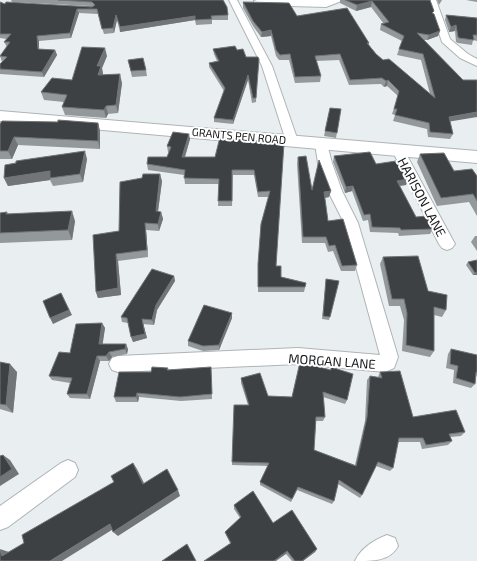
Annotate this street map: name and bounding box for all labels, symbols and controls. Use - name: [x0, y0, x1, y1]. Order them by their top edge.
- street label: GRANTS PEN ROAD: [191, 125, 287, 146]
- street label: HARISON LANE: [394, 155, 450, 239]
- street label: MORGAN LANE: [288, 350, 376, 372]

